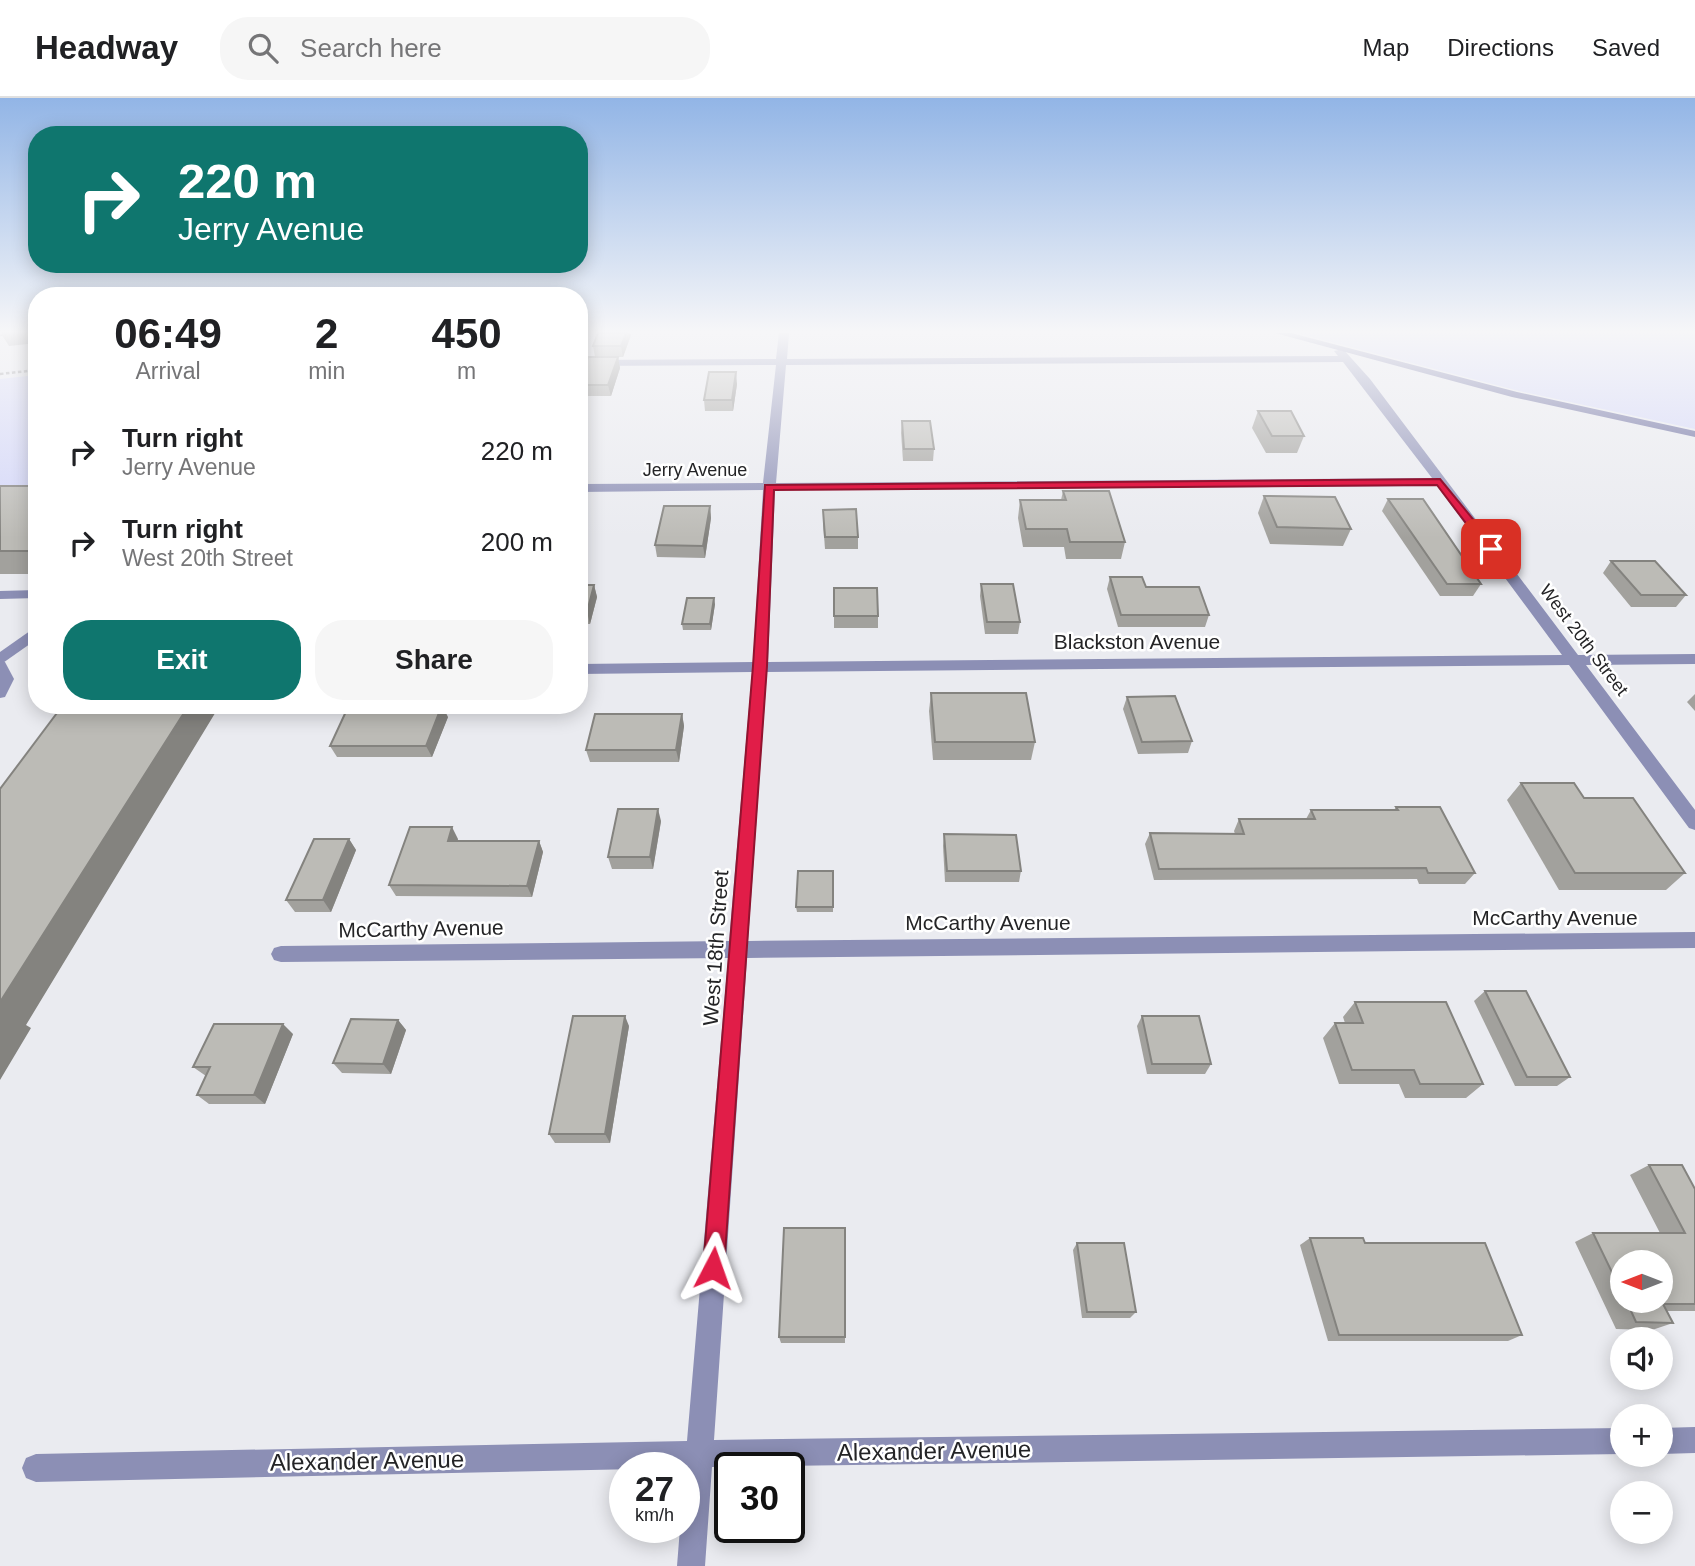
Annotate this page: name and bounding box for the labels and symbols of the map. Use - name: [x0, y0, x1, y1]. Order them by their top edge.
- street label: Jerry Avenue: [643, 460, 747, 480]
- pin: [1461, 519, 1521, 579]
- street label: West 20th Street: [1536, 581, 1632, 699]
- street label: Blackston Avenue: [1054, 630, 1220, 653]
- street label: West 18th Street: [699, 869, 732, 1027]
- street label: McCarthy Avenue: [1472, 906, 1638, 929]
- street label: McCarthy Avenue: [905, 911, 1071, 934]
- street label: McCarthy Avenue: [338, 916, 504, 941]
- position arrow: [676, 1231, 750, 1305]
- north arrow: [1610, 1250, 1673, 1312]
- street label: Alexander Avenue: [837, 1435, 1031, 1466]
- street label: Alexander Avenue: [270, 1445, 464, 1476]
- speed limit sign: 30: [714, 1452, 805, 1543]

